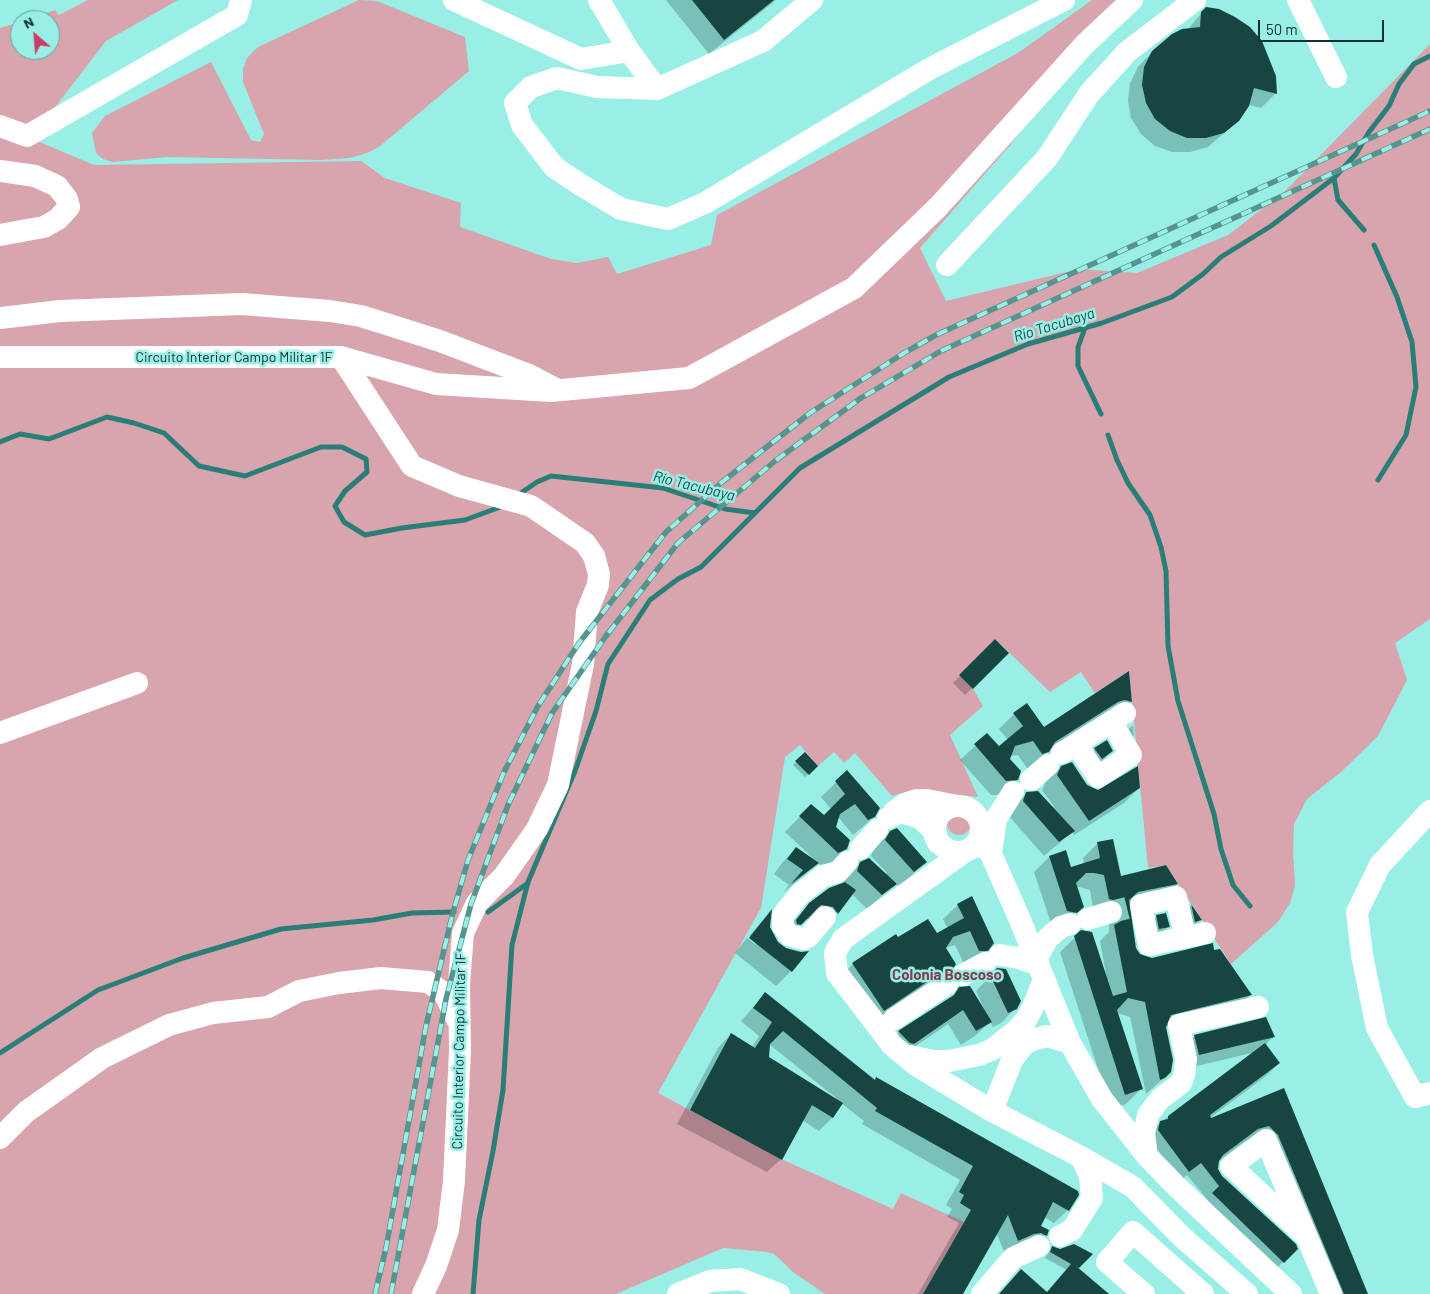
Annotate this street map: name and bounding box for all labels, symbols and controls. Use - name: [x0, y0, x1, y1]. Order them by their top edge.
- north arrow: [10, 10, 60, 60]
- scale bar: [1260, 10, 1386, 42]
- text: N: [20, 12, 36, 32]
- text: 50 m: [1266, 20, 1298, 38]
- water label: Río Tacubaya: [1011, 304, 1097, 346]
- street label: Circuito Interior Campo Militar 1F: [135, 349, 333, 365]
- water label: Río Tacubaya: [651, 467, 737, 505]
- street label: Circuito Interior Campo Militar 1F: [449, 952, 469, 1150]
- district label: Colonia Boscoso: [892, 966, 1002, 984]

